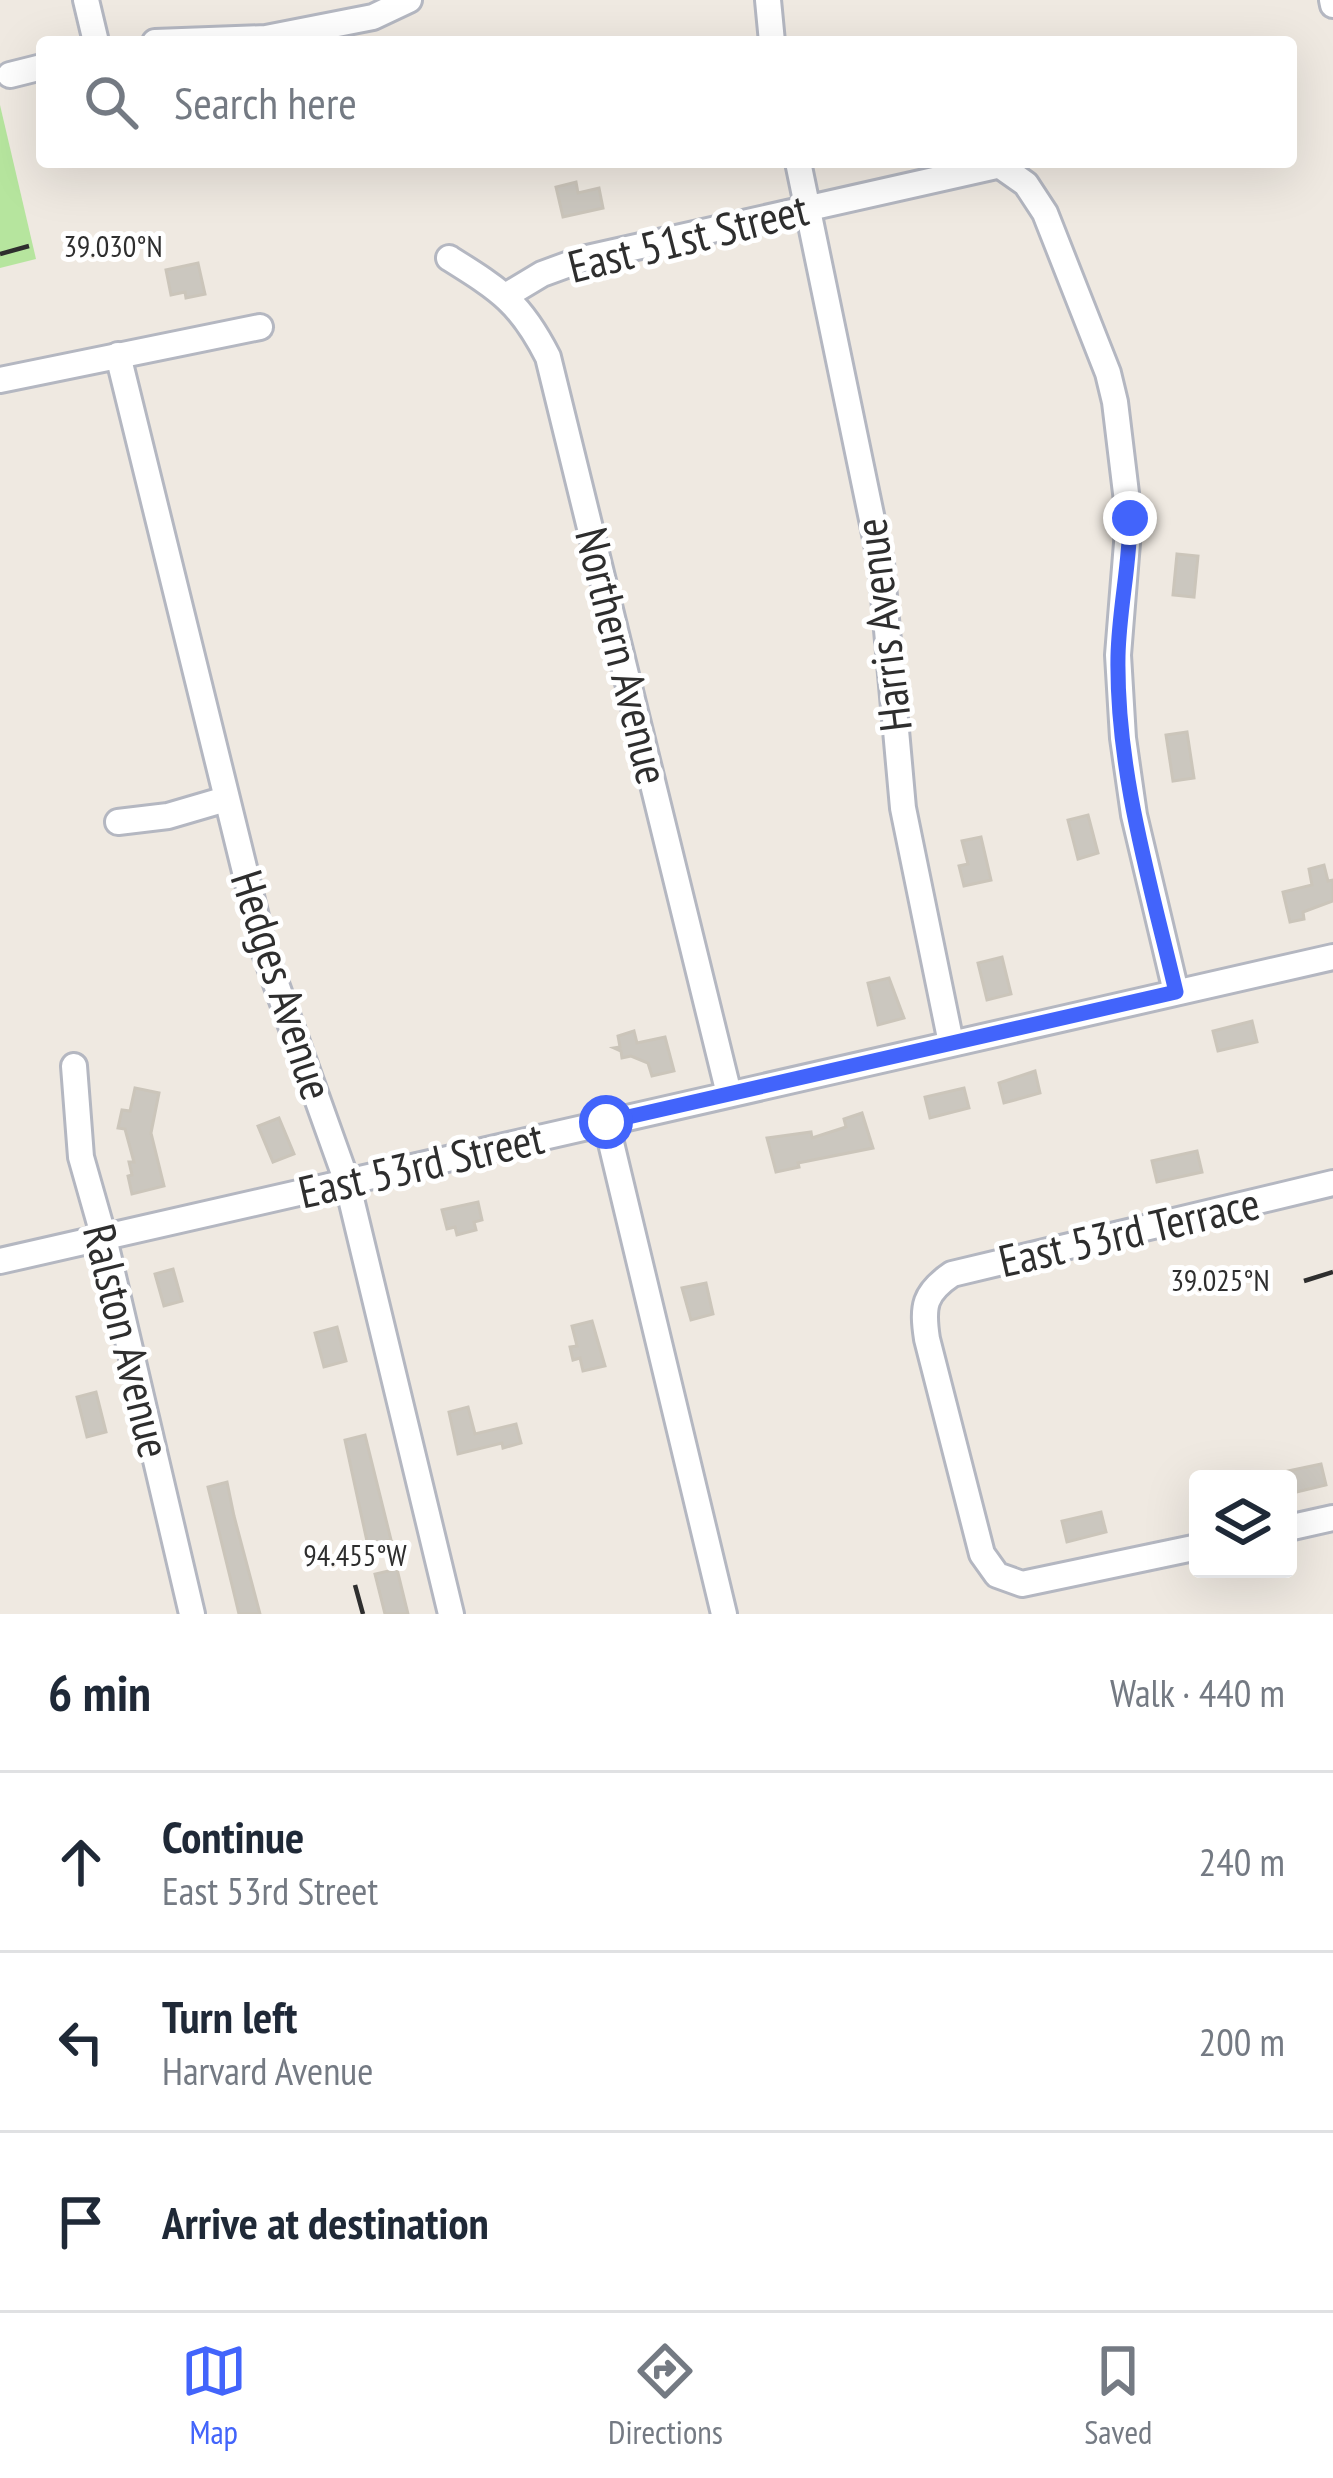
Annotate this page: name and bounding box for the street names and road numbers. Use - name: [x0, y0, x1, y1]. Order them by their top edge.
- street label: East 51st Street: [562, 179, 814, 295]
- street label: Harris Avenue: [840, 515, 924, 735]
- street label: Northern Avenue: [563, 522, 683, 790]
- street label: Hedges Avenue: [219, 863, 347, 1107]
- street label: East 53rd Street: [293, 1108, 549, 1220]
- street label: East 53rd Terrace: [993, 1173, 1265, 1289]
- street label: Ralston Avenue: [71, 1218, 185, 1464]

